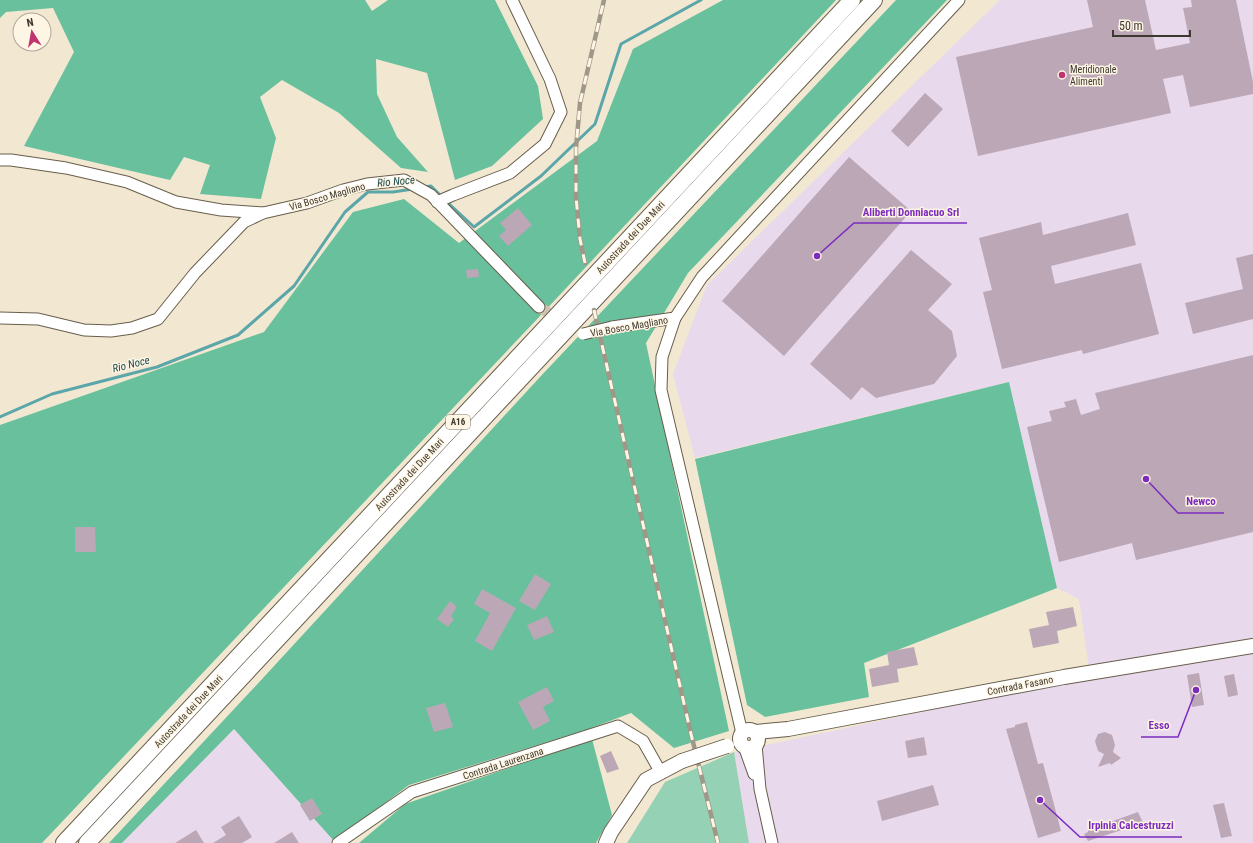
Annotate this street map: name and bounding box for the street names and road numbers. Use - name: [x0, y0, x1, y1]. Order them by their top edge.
- street label: Via Bosco Magliano: [288, 180, 366, 213]
- street label: Autostrada dei Due Mari: [594, 199, 667, 276]
- street label: Via Bosco Magliano: [589, 314, 669, 339]
- road number: A16: [446, 415, 470, 429]
- street label: Autostrada dei Due Mari: [373, 436, 446, 513]
- street label: Autostrada dei Due Mari: [152, 673, 225, 750]
- street label: Contrada Fasano: [986, 674, 1054, 697]
- street label: Contrada Laurenzana: [462, 745, 545, 782]

